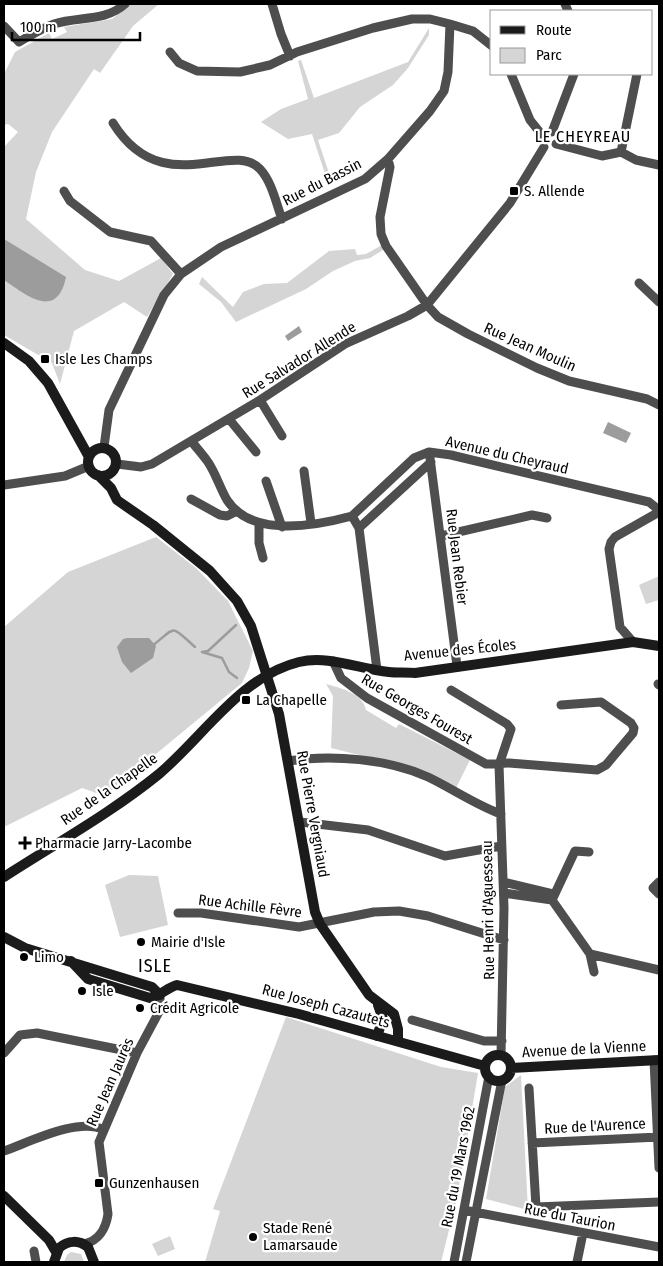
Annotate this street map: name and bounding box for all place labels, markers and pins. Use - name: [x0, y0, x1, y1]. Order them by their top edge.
- place label: S. Allende: [524, 182, 585, 200]
- marker: S. Allende: [508, 185, 520, 197]
- place label: Isle Les Champs: [55, 350, 152, 368]
- marker: Isle Les Champs: [39, 353, 51, 365]
- place label: La Chapelle: [256, 691, 327, 709]
- marker: La Chapelle: [240, 694, 252, 706]
- place label: Pharmacie Jarry-Lacombe: [35, 834, 192, 852]
- marker: Pharmacie Jarry-Lacombe: [19, 837, 31, 849]
- place label: Mairie d'Isle: [151, 933, 225, 951]
- marker: Mairie d'Isle: [135, 936, 147, 948]
- place label: Limo: [34, 948, 64, 966]
- marker: Limo: [18, 951, 30, 963]
- place label: Isle: [92, 982, 114, 1000]
- marker: Isle: [76, 985, 88, 997]
- place label: Crédit Agricole: [150, 999, 239, 1017]
- marker: Crédit Agricole: [134, 1002, 146, 1014]
- place label: Gunzenhausen: [109, 1174, 199, 1192]
- marker: Gunzenhausen: [93, 1177, 105, 1189]
- place label: Stade René Lamarsaude: [263, 1219, 338, 1254]
- marker: Stade René Lamarsaude: [247, 1231, 259, 1243]

